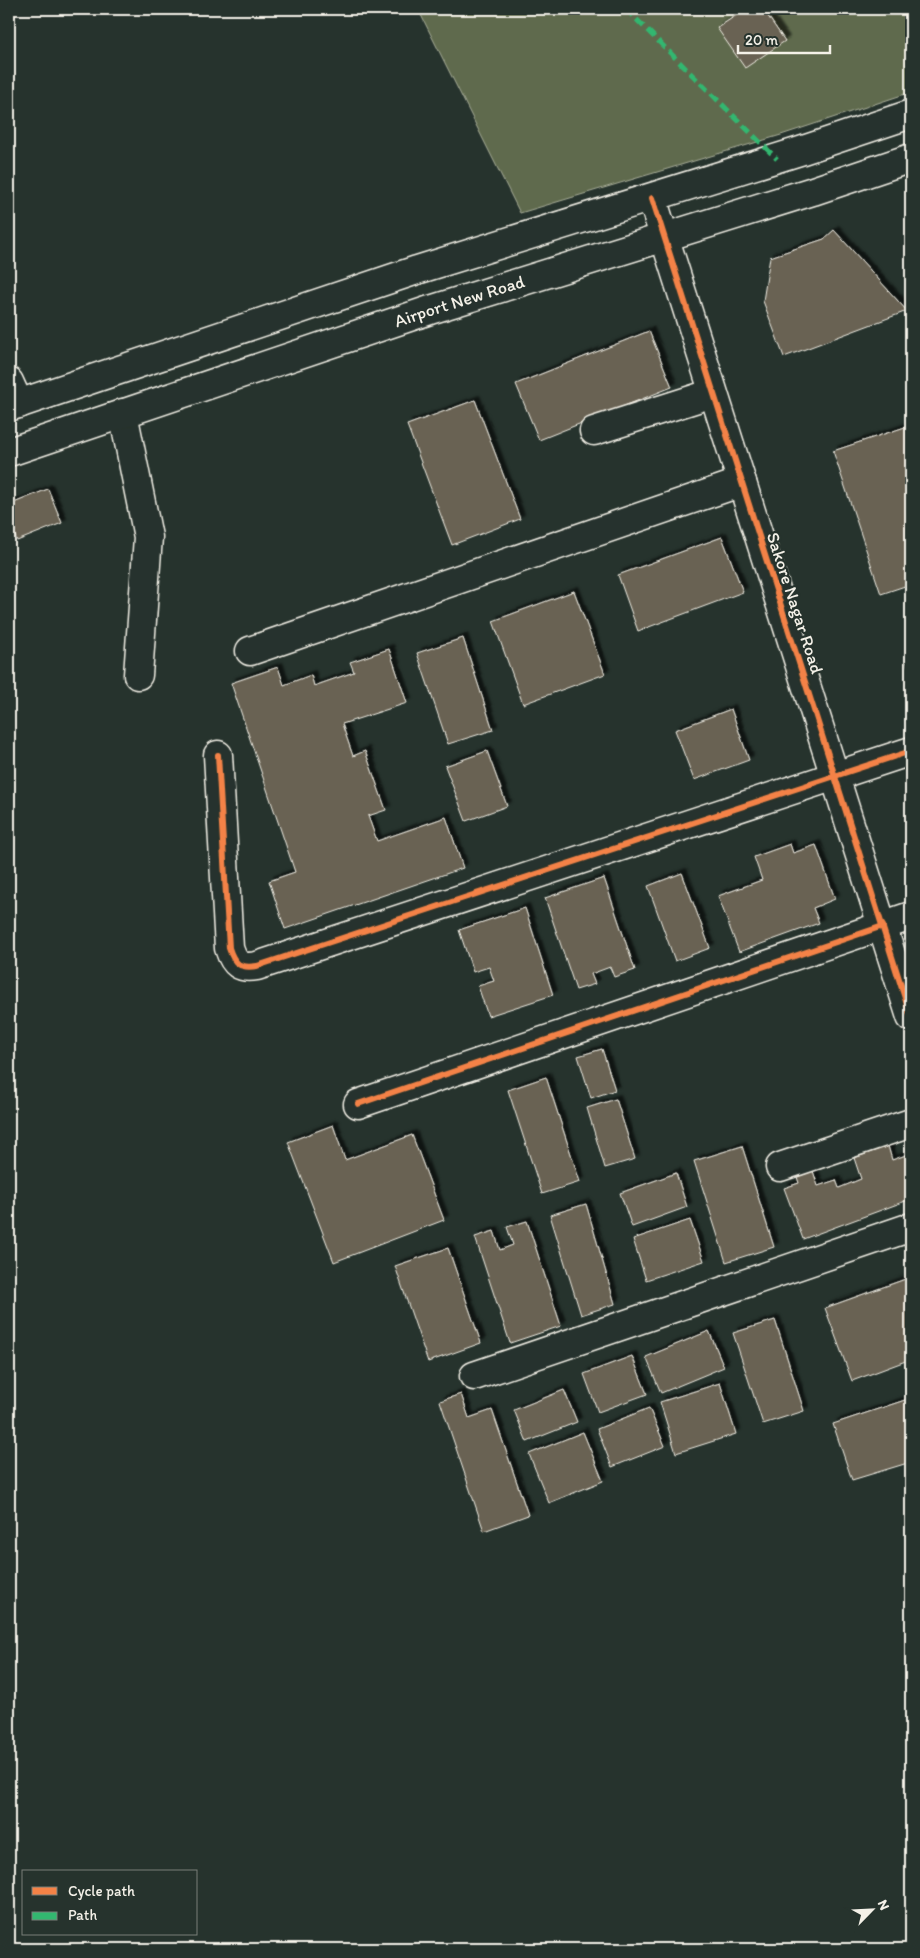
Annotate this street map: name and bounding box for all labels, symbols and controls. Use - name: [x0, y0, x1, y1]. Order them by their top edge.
- scale bar: [738, 22, 830, 54]
- text: 20 m: [745, 31, 779, 49]
- street label: Airport New Road: [391, 270, 527, 332]
- street label: Sakore Nagar Road: [762, 529, 828, 677]
- legend: [22, 1870, 198, 1936]
- text: Cycle path: [68, 1882, 135, 1900]
- north arrow: [848, 1886, 898, 1936]
- text: N: [874, 1897, 893, 1913]
- text: Path: [68, 1906, 97, 1924]

